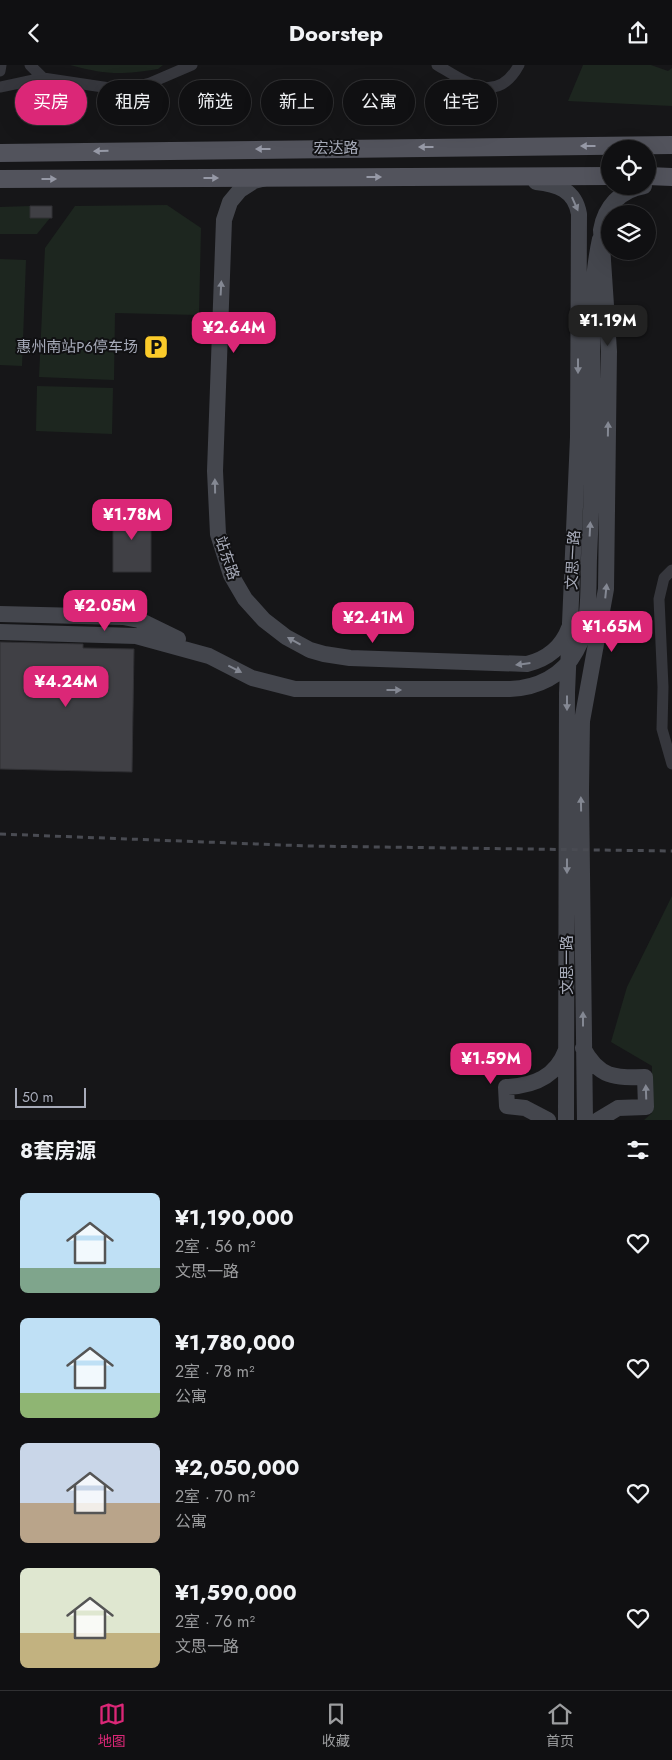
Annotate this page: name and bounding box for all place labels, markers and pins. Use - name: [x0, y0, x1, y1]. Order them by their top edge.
- pin: ¥1.19M: [567, 305, 649, 347]
- pin: ¥2.64M: [193, 311, 275, 354]
- parking icon: 惠州南站P6停车场: [143, 334, 169, 360]
- place label: 惠州南站P6停车场: [16, 336, 138, 358]
- pin: ¥1.78M: [91, 499, 173, 541]
- pin: ¥2.05M: [64, 589, 146, 632]
- pin: ¥2.41M: [332, 601, 414, 644]
- pin: ¥1.65M: [571, 611, 653, 653]
- pin: ¥4.24M: [25, 665, 107, 708]
- pin: ¥1.59M: [450, 1043, 532, 1085]

